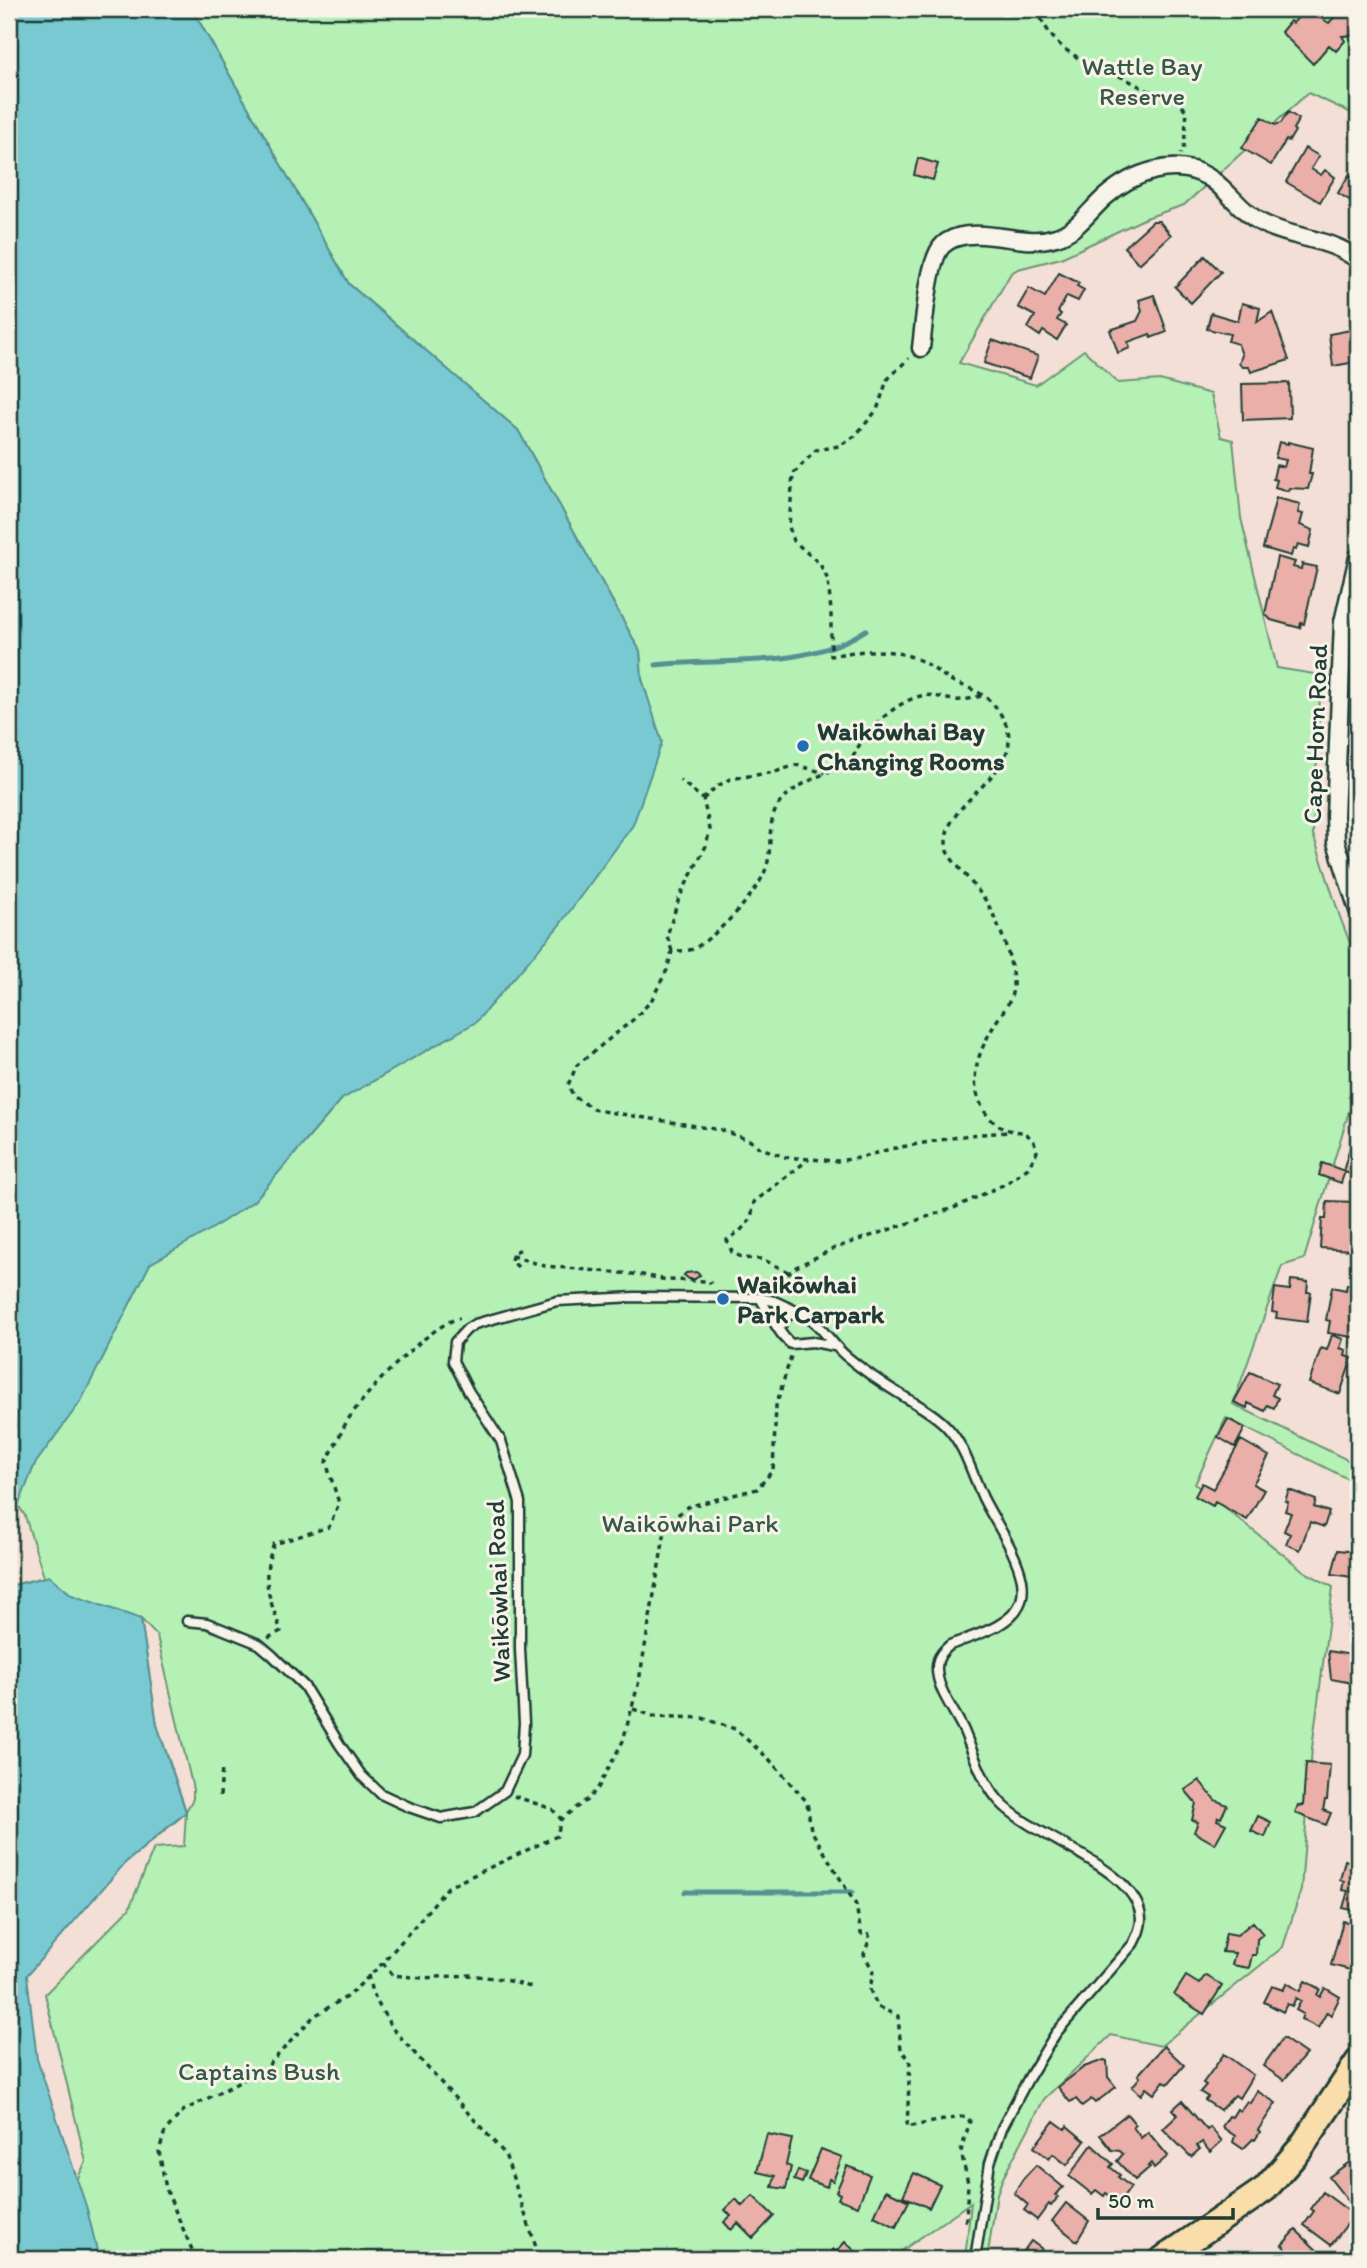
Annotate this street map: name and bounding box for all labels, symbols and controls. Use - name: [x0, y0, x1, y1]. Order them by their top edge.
- park label: Wattle Bay Reserve: [1081, 50, 1203, 112]
- street label: Cape Horn Road: [1296, 643, 1334, 825]
- place label: Waikōwhai Bay Changing Rooms: [817, 715, 1005, 777]
- marker: Waikōwhai Bay Changing Rooms: [795, 738, 811, 754]
- place label: Waikōwhai Park Carpark: [737, 1268, 885, 1330]
- marker: Waikōwhai Park Carpark: [715, 1291, 731, 1307]
- street label: Waikōwhai Road: [479, 1499, 517, 1683]
- park label: Waikōwhai Park: [601, 1507, 779, 1539]
- park label: Captains Bush: [178, 2055, 340, 2087]
- scale bar: [1098, 2177, 1232, 2221]
- text: 50 m: [1108, 2188, 1155, 2213]

